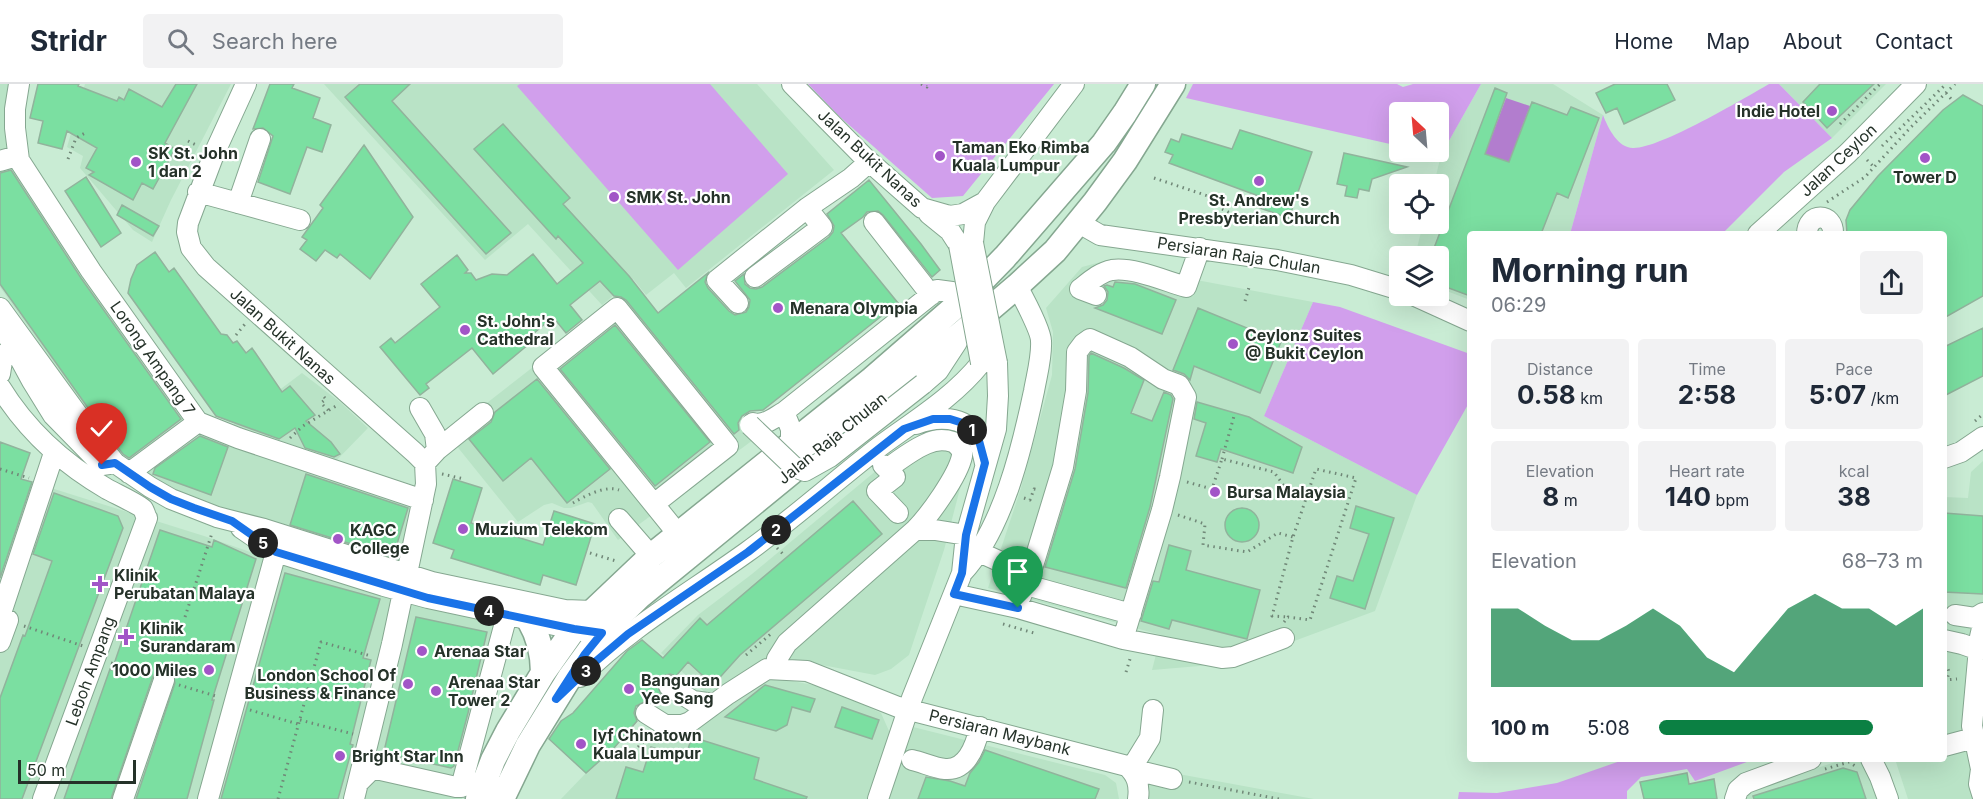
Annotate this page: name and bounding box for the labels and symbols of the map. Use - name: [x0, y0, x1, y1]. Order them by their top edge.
- place label: Indie Hotel: [1736, 101, 1820, 121]
- north arrow: [1389, 102, 1449, 162]
- marker: Indie Hotel: [1825, 104, 1839, 118]
- street label: Jalan Bukit Nanas: [814, 105, 926, 211]
- street label: Jalan Ceylon: [1795, 119, 1881, 201]
- place label: Taman Eko Rimba Kuala Lumpur: [952, 137, 1090, 175]
- place label: SK St. John 1 dan 2: [148, 143, 238, 181]
- marker: Taman Eko Rimba Kuala Lumpur: [933, 149, 947, 163]
- marker: Tower D: [1918, 151, 1932, 165]
- marker: SK St. John 1 dan 2: [129, 155, 143, 169]
- place label: Tower D: [1893, 167, 1957, 187]
- marker: St. Andrew's Presbyterian Church: [1252, 174, 1266, 188]
- place label: SMK St. John: [626, 187, 731, 207]
- marker: SMK St. John: [607, 190, 621, 204]
- place label: St. Andrew's Presbyterian Church: [1178, 190, 1340, 228]
- street label: Persiaran Raja Chulan: [1156, 232, 1322, 278]
- street label: Jalan Bukit Nanas: [226, 283, 340, 389]
- street label: Lorong Ampang 7: [106, 297, 200, 419]
- place label: Menara Olympia: [790, 298, 918, 318]
- marker: Menara Olympia: [771, 301, 785, 315]
- place label: St. John's Cathedral: [477, 311, 555, 349]
- marker: St. John's Cathedral: [458, 323, 472, 337]
- place label: Ceylonz Suites @ Bukit Ceylon: [1245, 325, 1364, 363]
- marker: Ceylonz Suites @ Bukit Ceylon: [1226, 337, 1240, 351]
- street label: Jalan Raja Chulan: [773, 388, 891, 488]
- pin: [76, 403, 127, 465]
- pin: 1: [957, 415, 987, 445]
- place label: Bursa Malaysia: [1227, 482, 1346, 502]
- marker: Bursa Malaysia: [1208, 485, 1222, 499]
- pin: 2: [761, 515, 791, 545]
- place label: Muzium Telekom: [475, 519, 608, 539]
- place label: KAGC College: [350, 520, 410, 558]
- marker: Muzium Telekom: [456, 522, 470, 536]
- pin: 5: [248, 528, 278, 558]
- marker: KAGC College: [331, 532, 345, 546]
- pin: [992, 546, 1043, 608]
- place label: Klinik Perubatan Malaya: [114, 565, 255, 603]
- marker: Klinik Perubatan Malaya: [91, 575, 109, 593]
- pin: 4: [474, 596, 504, 626]
- street label: Leboh Ampang: [61, 614, 119, 728]
- place label: Klinik Surandaram: [140, 618, 236, 656]
- marker: Klinik Surandaram: [117, 628, 135, 646]
- place label: Arenaa Star: [434, 641, 527, 661]
- marker: Arenaa Star: [415, 644, 429, 658]
- pin: 3: [571, 656, 601, 686]
- place label: 1000 Miles: [112, 660, 197, 680]
- marker: 1000 Miles: [202, 663, 216, 677]
- place label: London School Of Business & Finance: [245, 665, 397, 703]
- place label: Bangunan Yee Sang: [641, 670, 720, 708]
- place label: Arenaa Star Tower 2: [448, 672, 541, 710]
- marker: London School Of Business & Finance: [401, 677, 415, 691]
- marker: Bangunan Yee Sang: [622, 682, 636, 696]
- marker: Arenaa Star Tower 2: [429, 684, 443, 698]
- street label: Persiaran Maybank: [927, 705, 1073, 759]
- place label: lyf Chinatown Kuala Lumpur: [593, 725, 702, 763]
- marker: lyf Chinatown Kuala Lumpur: [574, 737, 588, 751]
- place label: Bright Star Inn: [352, 746, 464, 766]
- marker: Bright Star Inn: [333, 749, 347, 763]
- scale bar: [18, 757, 136, 784]

